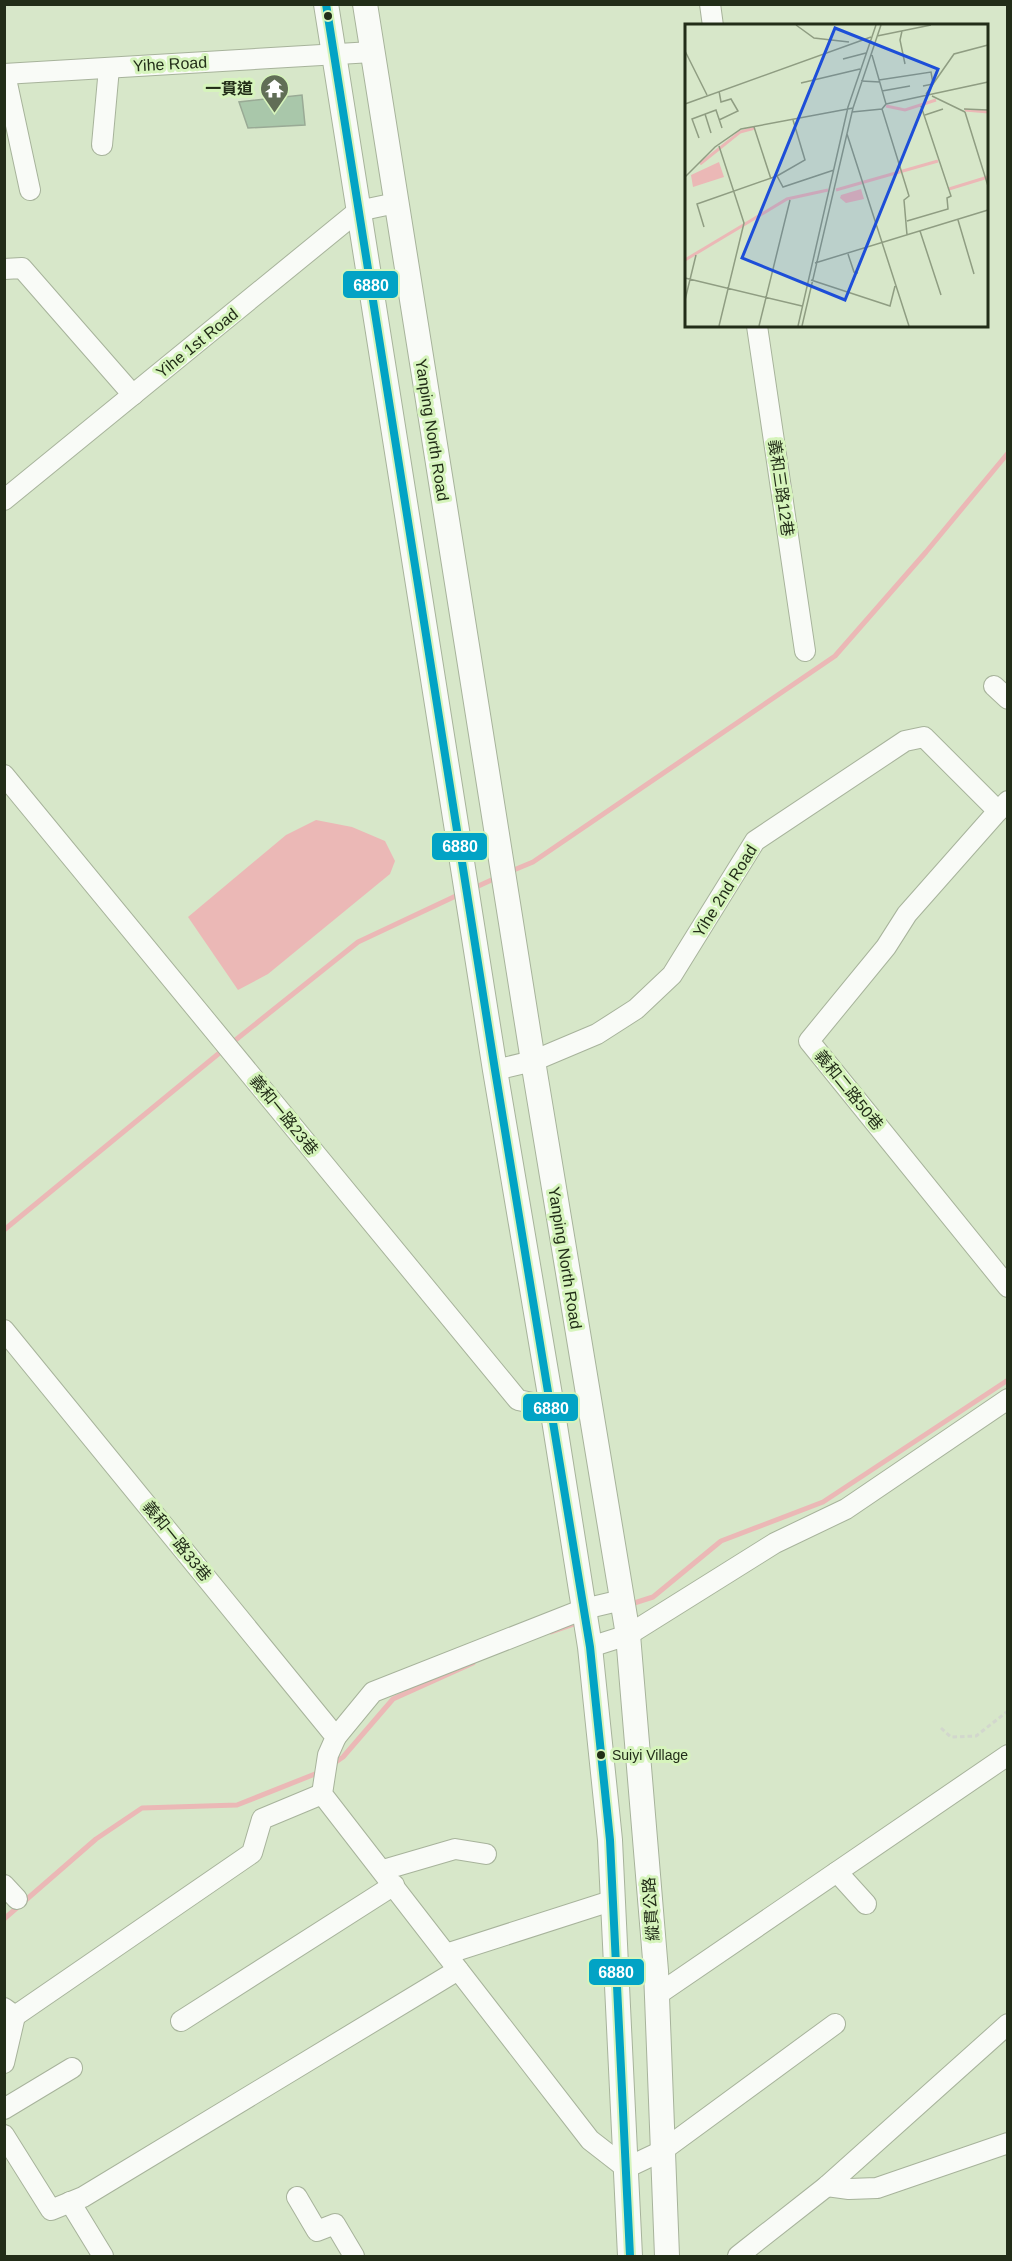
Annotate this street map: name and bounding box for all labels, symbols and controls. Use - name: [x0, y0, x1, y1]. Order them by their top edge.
- unlabelled marker: [322, 10, 334, 22]
- inset map: [685, 24, 988, 327]
- street label: Yihe Road: [133, 54, 207, 74]
- temple icon: 一貫道: [258, 72, 290, 114]
- place label: 一貫道: [205, 80, 253, 97]
- line badge: 6880: [342, 270, 399, 299]
- text: 6880: [353, 277, 389, 294]
- street label: Yihe 1st Road: [153, 305, 241, 381]
- street label: Yanping North Road: [412, 358, 452, 502]
- street label: 義和三路12巷: [766, 438, 796, 538]
- line badge: 6880: [431, 832, 488, 861]
- text: 6880: [442, 838, 478, 855]
- street label: Yihe 2nd Road: [690, 842, 760, 940]
- street label: 義和二路50巷: [812, 1047, 886, 1133]
- street label: 義和一路23巷: [247, 1072, 321, 1158]
- street label: Yanping North Road: [545, 1186, 585, 1330]
- line badge: 6880: [522, 1393, 579, 1422]
- text: 6880: [533, 1400, 569, 1417]
- street label: 義和一路33巷: [140, 1498, 214, 1584]
- place label: Suiyi Village: [612, 1747, 688, 1763]
- marker: Suiyi Village: [595, 1749, 607, 1761]
- street label: 縱貫公路: [640, 1876, 662, 1942]
- line badge: 6880: [588, 1958, 645, 1986]
- text: 6880: [598, 1964, 634, 1981]

